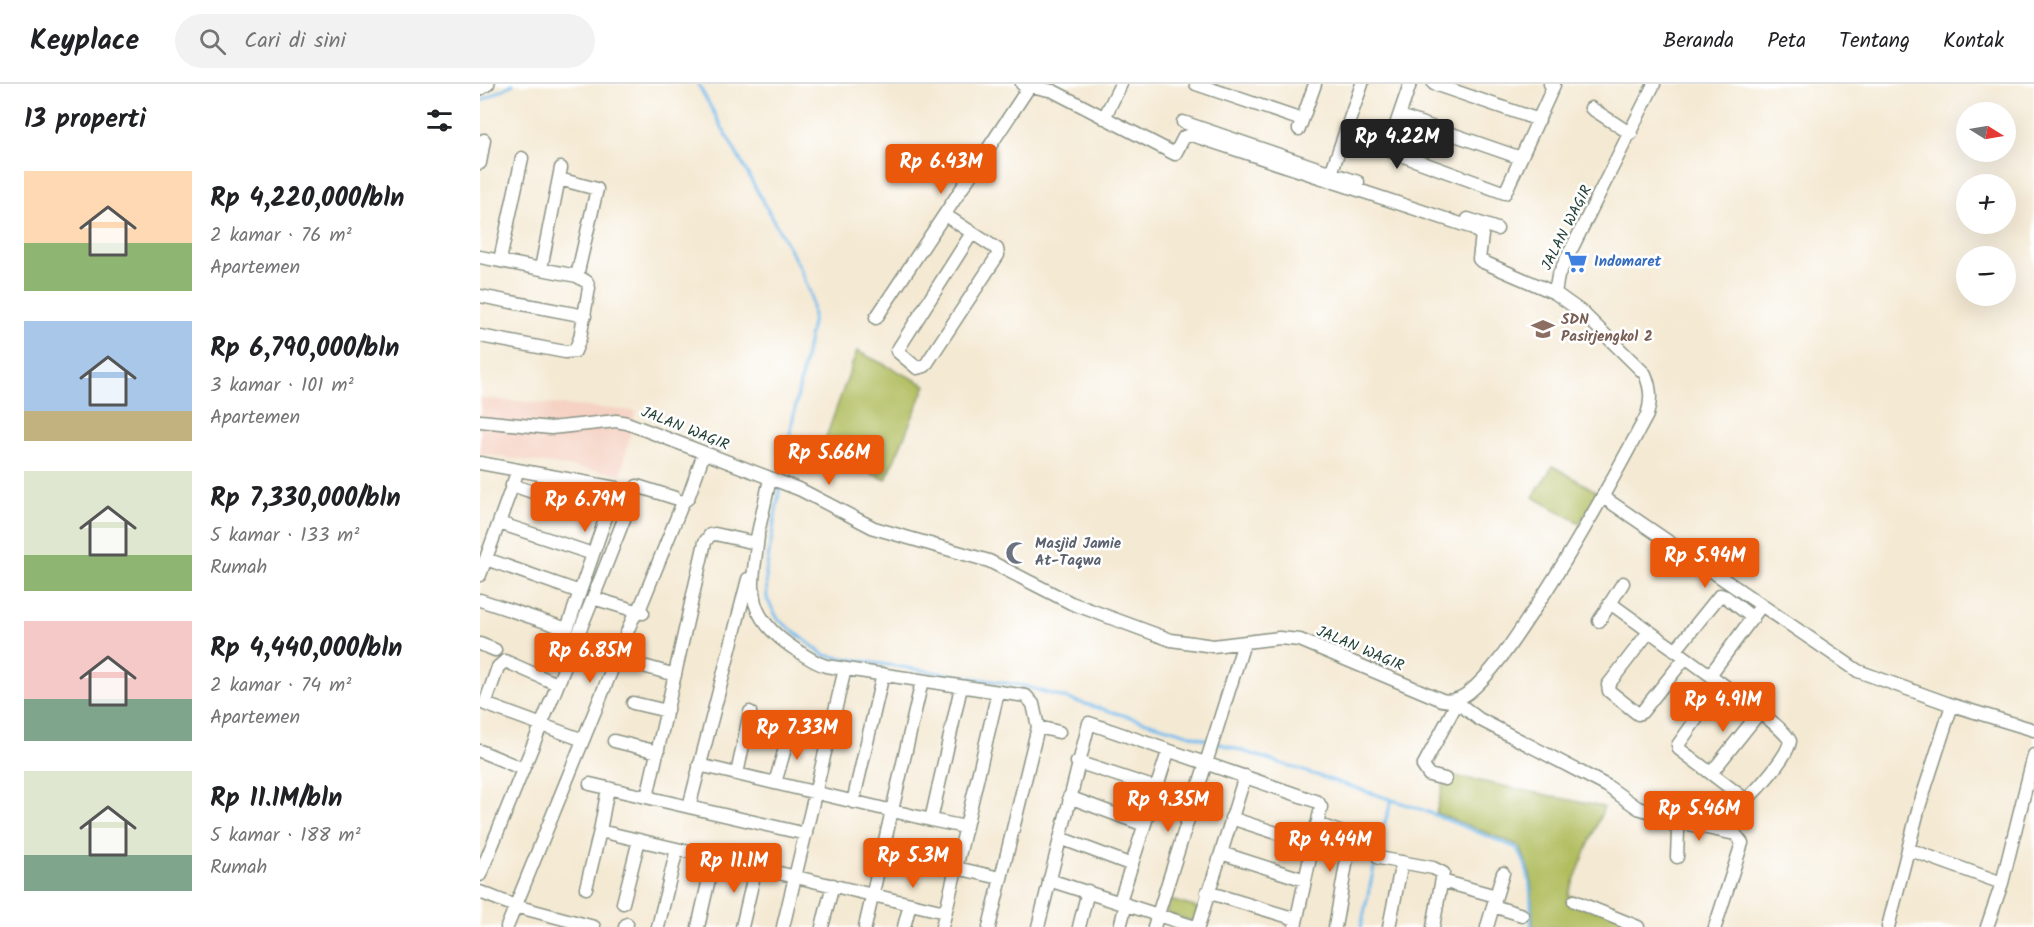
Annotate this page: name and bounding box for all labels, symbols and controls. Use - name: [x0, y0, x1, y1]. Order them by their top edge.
- search box: [175, 14, 595, 68]
- text: Keyplace: [30, 19, 139, 64]
- text: Cari di sini: [244, 24, 346, 59]
- icon: search: [196, 25, 229, 58]
- text: Beranda: [1663, 25, 1734, 58]
- text: Peta: [1767, 25, 1806, 58]
- text: Tentang: [1839, 25, 1910, 58]
- text: Kontak: [1943, 25, 2004, 58]
- text: 13 properti: [24, 99, 146, 141]
- north arrow: [1956, 102, 2016, 162]
- map controls: [1956, 102, 2016, 306]
- icon: filters: [423, 104, 456, 137]
- pin: Rp 4.22M: [1335, 119, 1459, 170]
- text: Rp 4.22M: [1355, 122, 1439, 154]
- pin: Rp 6.43M: [879, 144, 1003, 195]
- text: Rp 6.43M: [899, 147, 983, 179]
- button: +: [1956, 174, 2016, 234]
- text: Rp 4,220,000/bln: [210, 178, 404, 220]
- street label: JALAN WAGIR: [1535, 181, 1599, 275]
- icon: home: [72, 195, 144, 267]
- text: 2 kamar · 76 m²: [210, 220, 352, 252]
- button: −: [1956, 246, 2016, 306]
- supermarket icon: Indomaret: [1563, 249, 1589, 275]
- place label: Indomaret: [1594, 250, 1662, 274]
- text: Apartemen: [210, 252, 300, 284]
- place label: SDN Pasirjengkol 2: [1561, 308, 1653, 349]
- school or university icon: SDN Pasirjengkol 2: [1530, 316, 1556, 342]
- text: Rp 6,790,000/bln: [210, 328, 400, 370]
- icon: home: [72, 345, 144, 417]
- text: 3 kamar · 101 m²: [210, 370, 354, 402]
- street label: JALAN WAGIR: [637, 400, 733, 458]
- text: Apartemen: [210, 402, 300, 434]
- pin: Rp 5.66M: [767, 435, 891, 486]
- text: Rp 5.66M: [788, 438, 870, 470]
- text: Rp 7,330,000/bln: [210, 478, 401, 520]
- pin: Rp 6.79M: [523, 482, 647, 533]
- text: Rp 6.79M: [545, 485, 625, 517]
- icon: home: [72, 495, 144, 567]
- text: 5 kamar · 133 m²: [210, 520, 359, 552]
- place label: Masjid Jamie At-Taqwa: [1035, 532, 1122, 573]
- pin: Rp 5.94M: [1643, 538, 1767, 589]
- mosque icon: Masjid Jamie At-Taqwa: [1004, 540, 1030, 566]
- text: Rp 5.94M: [1664, 541, 1746, 573]
- text: Rumah: [210, 552, 267, 584]
- street label: JALAN WAGIR: [1312, 620, 1408, 678]
- text: Rp 4,440,000/bln: [210, 628, 403, 670]
- pin: Rp 6.85M: [528, 633, 652, 684]
- text: Rp 6.85M: [548, 636, 632, 668]
- icon: home: [72, 645, 144, 717]
- text: 2 kamar · 74 m²: [210, 670, 351, 702]
- pin: Rp 4.91M: [1661, 682, 1785, 733]
- text: Rp 4.91M: [1684, 685, 1762, 717]
- text: Apartemen: [210, 702, 300, 734]
- pin: Rp 7.33M: [735, 710, 859, 761]
- text: Rp 7.33M: [756, 713, 838, 745]
- text: Rp 11.1M/bln: [210, 778, 342, 820]
- pin: Rp 9.35M: [1106, 782, 1230, 833]
- text: Rp 9.35M: [1127, 785, 1209, 817]
- pin: Rp 5.46M: [1637, 791, 1761, 842]
- text: Rp 5.46M: [1658, 794, 1740, 826]
- icon: home: [72, 795, 144, 867]
- text: 5 kamar · 188 m²: [210, 820, 361, 852]
- pin: Rp 4.44M: [1268, 822, 1392, 873]
- text: Rp 4.44M: [1288, 825, 1372, 857]
- pin: Rp 5.3M: [858, 838, 968, 889]
- text: Rp 5.3M: [877, 841, 949, 873]
- pin: Rp 11.1M: [672, 843, 796, 894]
- text: Rp 11.1M: [700, 846, 768, 878]
- text: Rumah: [210, 852, 267, 884]

